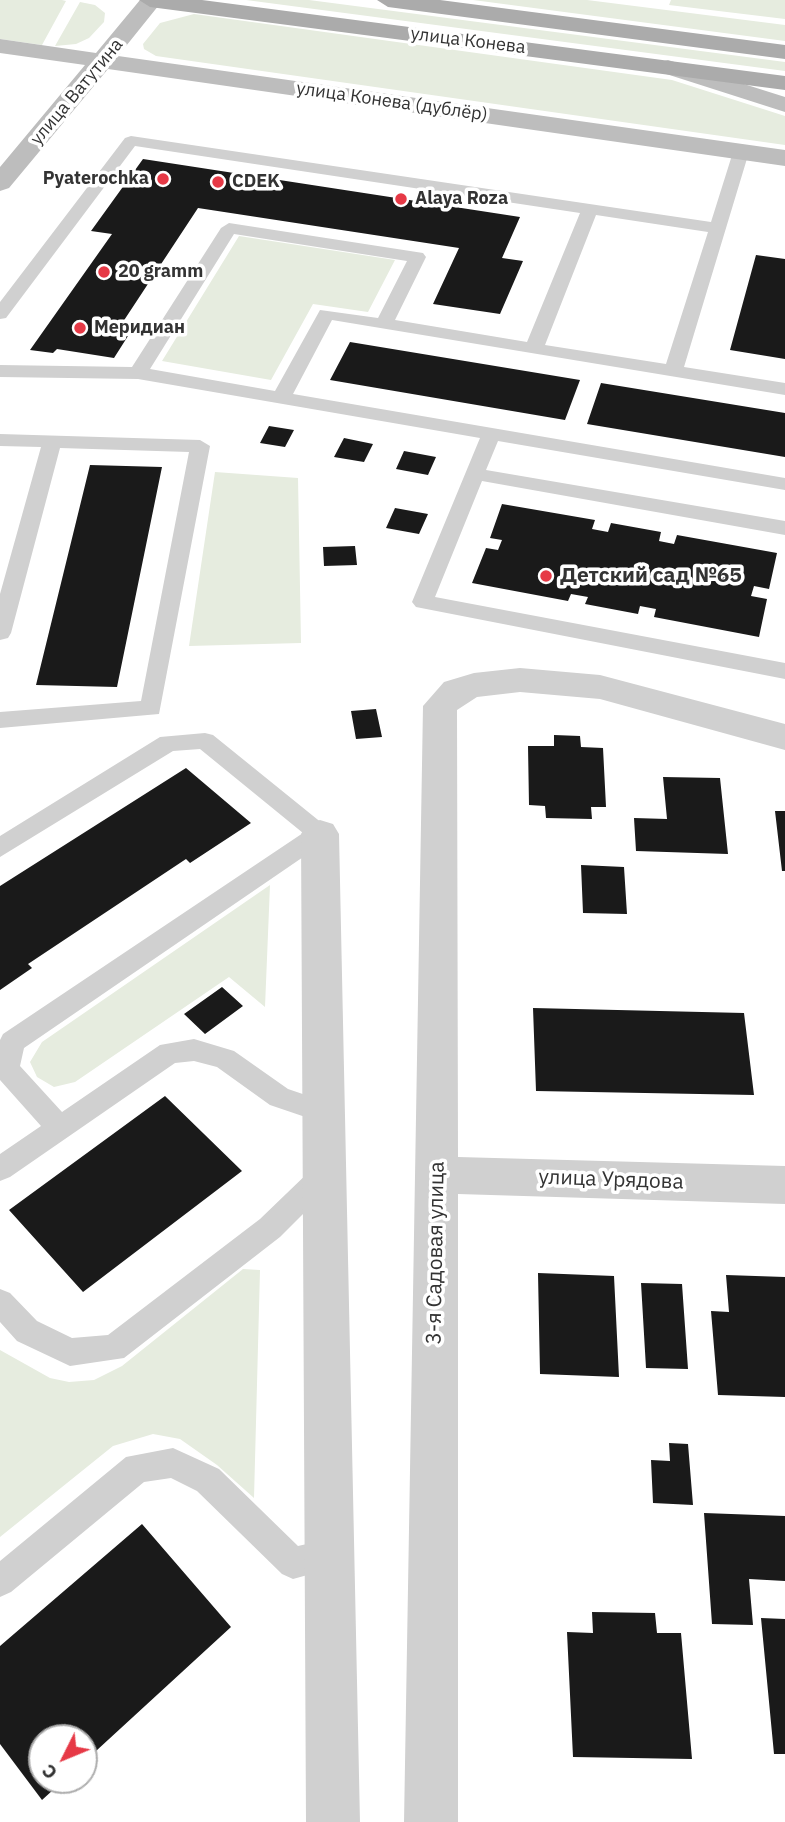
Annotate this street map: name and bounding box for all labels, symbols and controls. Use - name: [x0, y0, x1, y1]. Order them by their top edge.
- street label: улица Конева: [409, 23, 527, 59]
- street label: улица Ватутина: [26, 34, 128, 150]
- street label: улица Конева (дублёр): [295, 78, 489, 126]
- place label: Pyaterochka: [43, 168, 149, 190]
- marker: Pyaterochka: [155, 171, 171, 187]
- place label: CDEK: [232, 171, 280, 193]
- marker: CDEK: [210, 174, 226, 190]
- place label: Alaya Roza: [415, 188, 508, 210]
- marker: Alaya Roza: [393, 191, 409, 207]
- place label: 20 gramm: [118, 261, 203, 283]
- marker: 20 gramm: [96, 264, 112, 280]
- place label: Меридиан: [94, 317, 185, 339]
- marker: Меридиан: [72, 320, 88, 336]
- place label: Детский сад №65: [560, 563, 742, 589]
- marker: Детский сад №65: [538, 568, 554, 584]
- street label: 3-я Садовая улица: [422, 1161, 450, 1345]
- street label: улица Урядова: [538, 1165, 684, 1195]
- north arrow: [28, 1724, 98, 1794]
- text: С: [36, 1759, 62, 1785]

